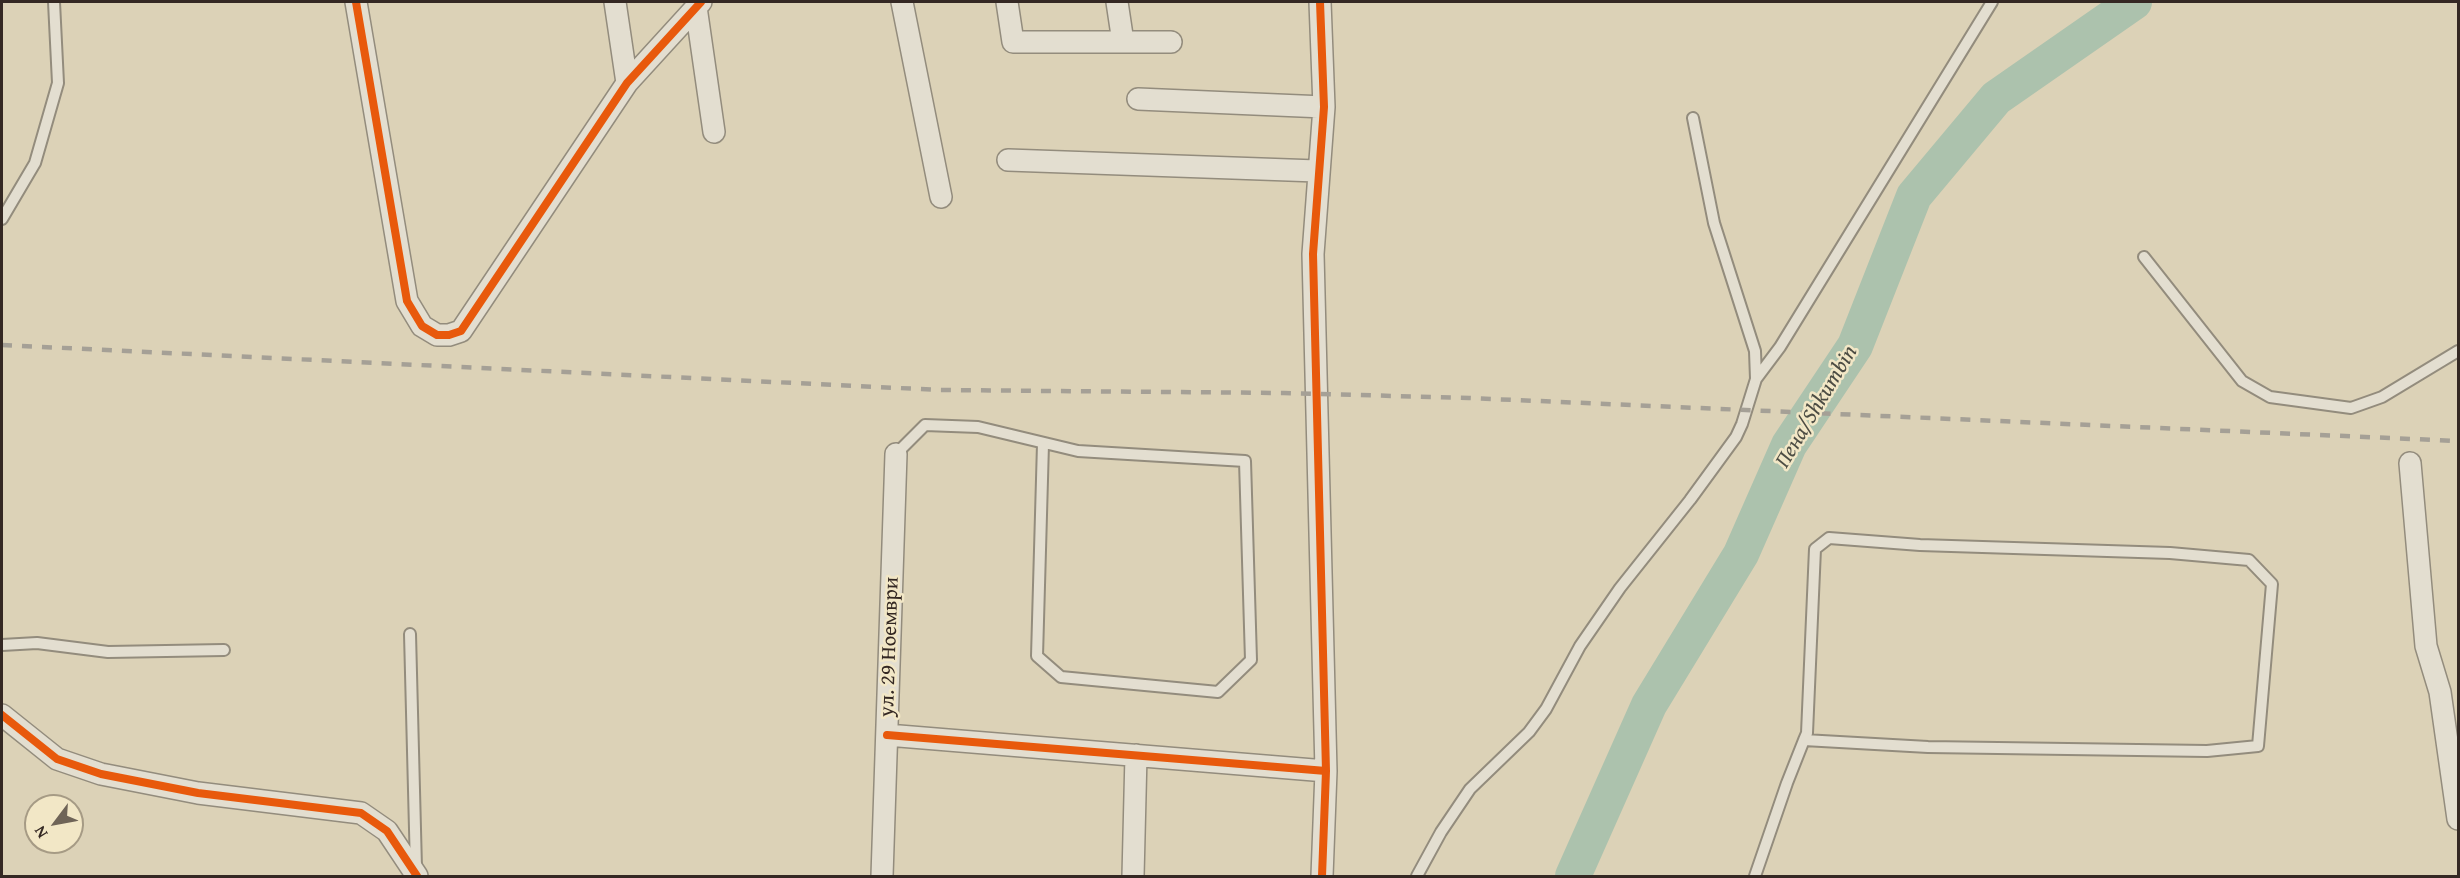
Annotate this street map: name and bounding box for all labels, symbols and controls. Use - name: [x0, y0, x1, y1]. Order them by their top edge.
- water label: Пена/Shkumbin: [1770, 341, 1864, 473]
- street label: ул. 29 Ноември: [875, 576, 905, 718]
- north arrow: [24, 794, 84, 854]
- text: N: [27, 822, 53, 843]

